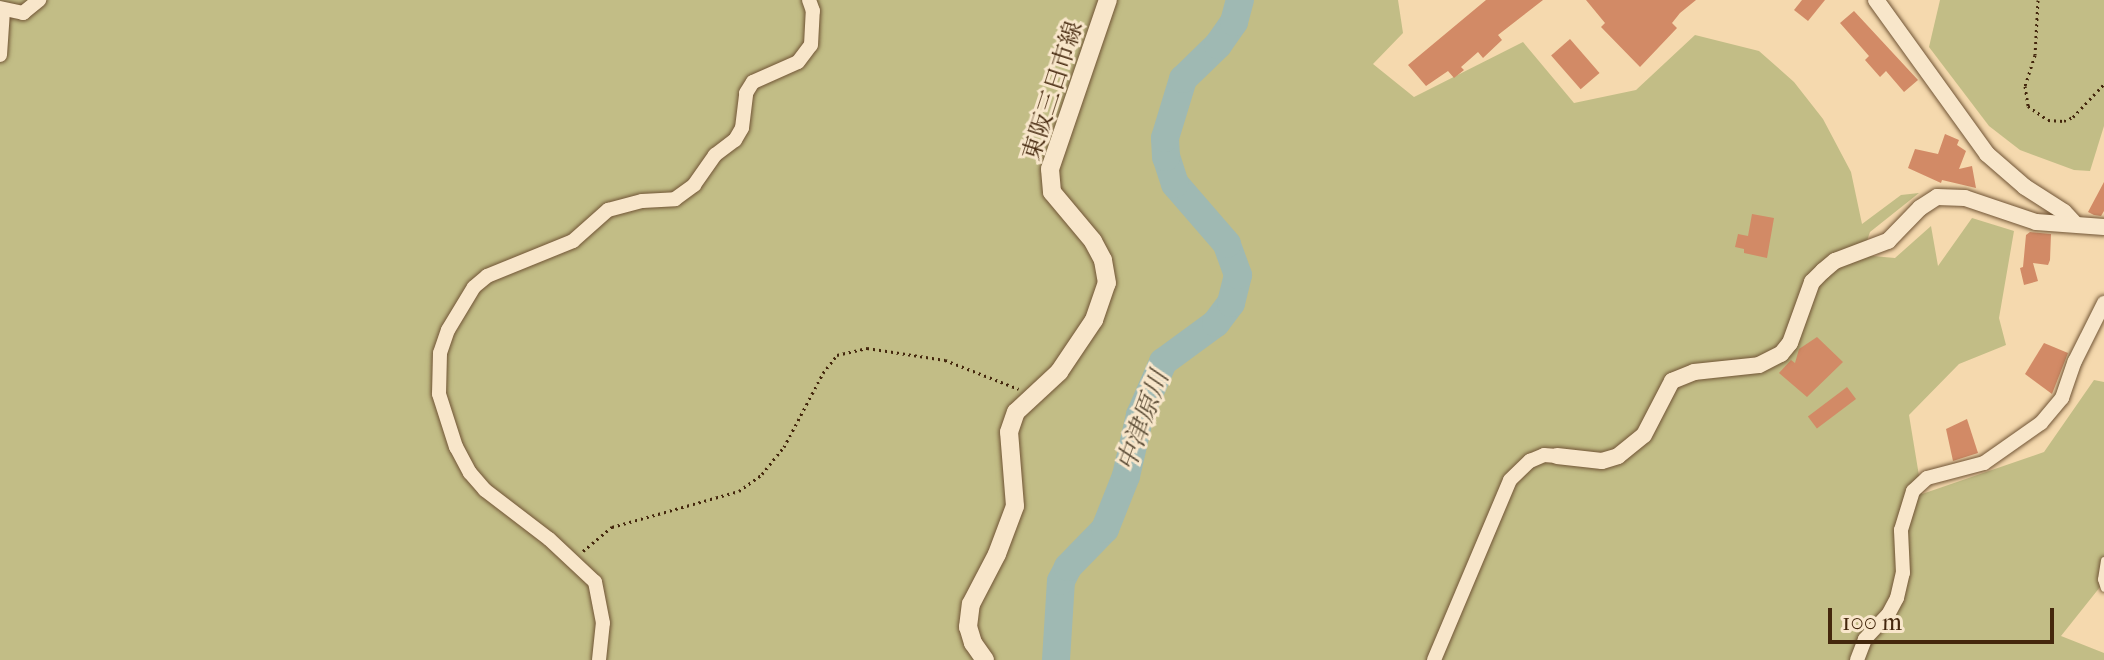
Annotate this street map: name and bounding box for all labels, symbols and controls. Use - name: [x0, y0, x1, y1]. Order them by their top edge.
- street label: 東阪三日市線: [1017, 18, 1089, 164]
- water label: 中津原川: [1111, 367, 1175, 475]
- scale bar: [1832, 592, 2058, 642]
- text: 100 m: [1842, 608, 1902, 636]

